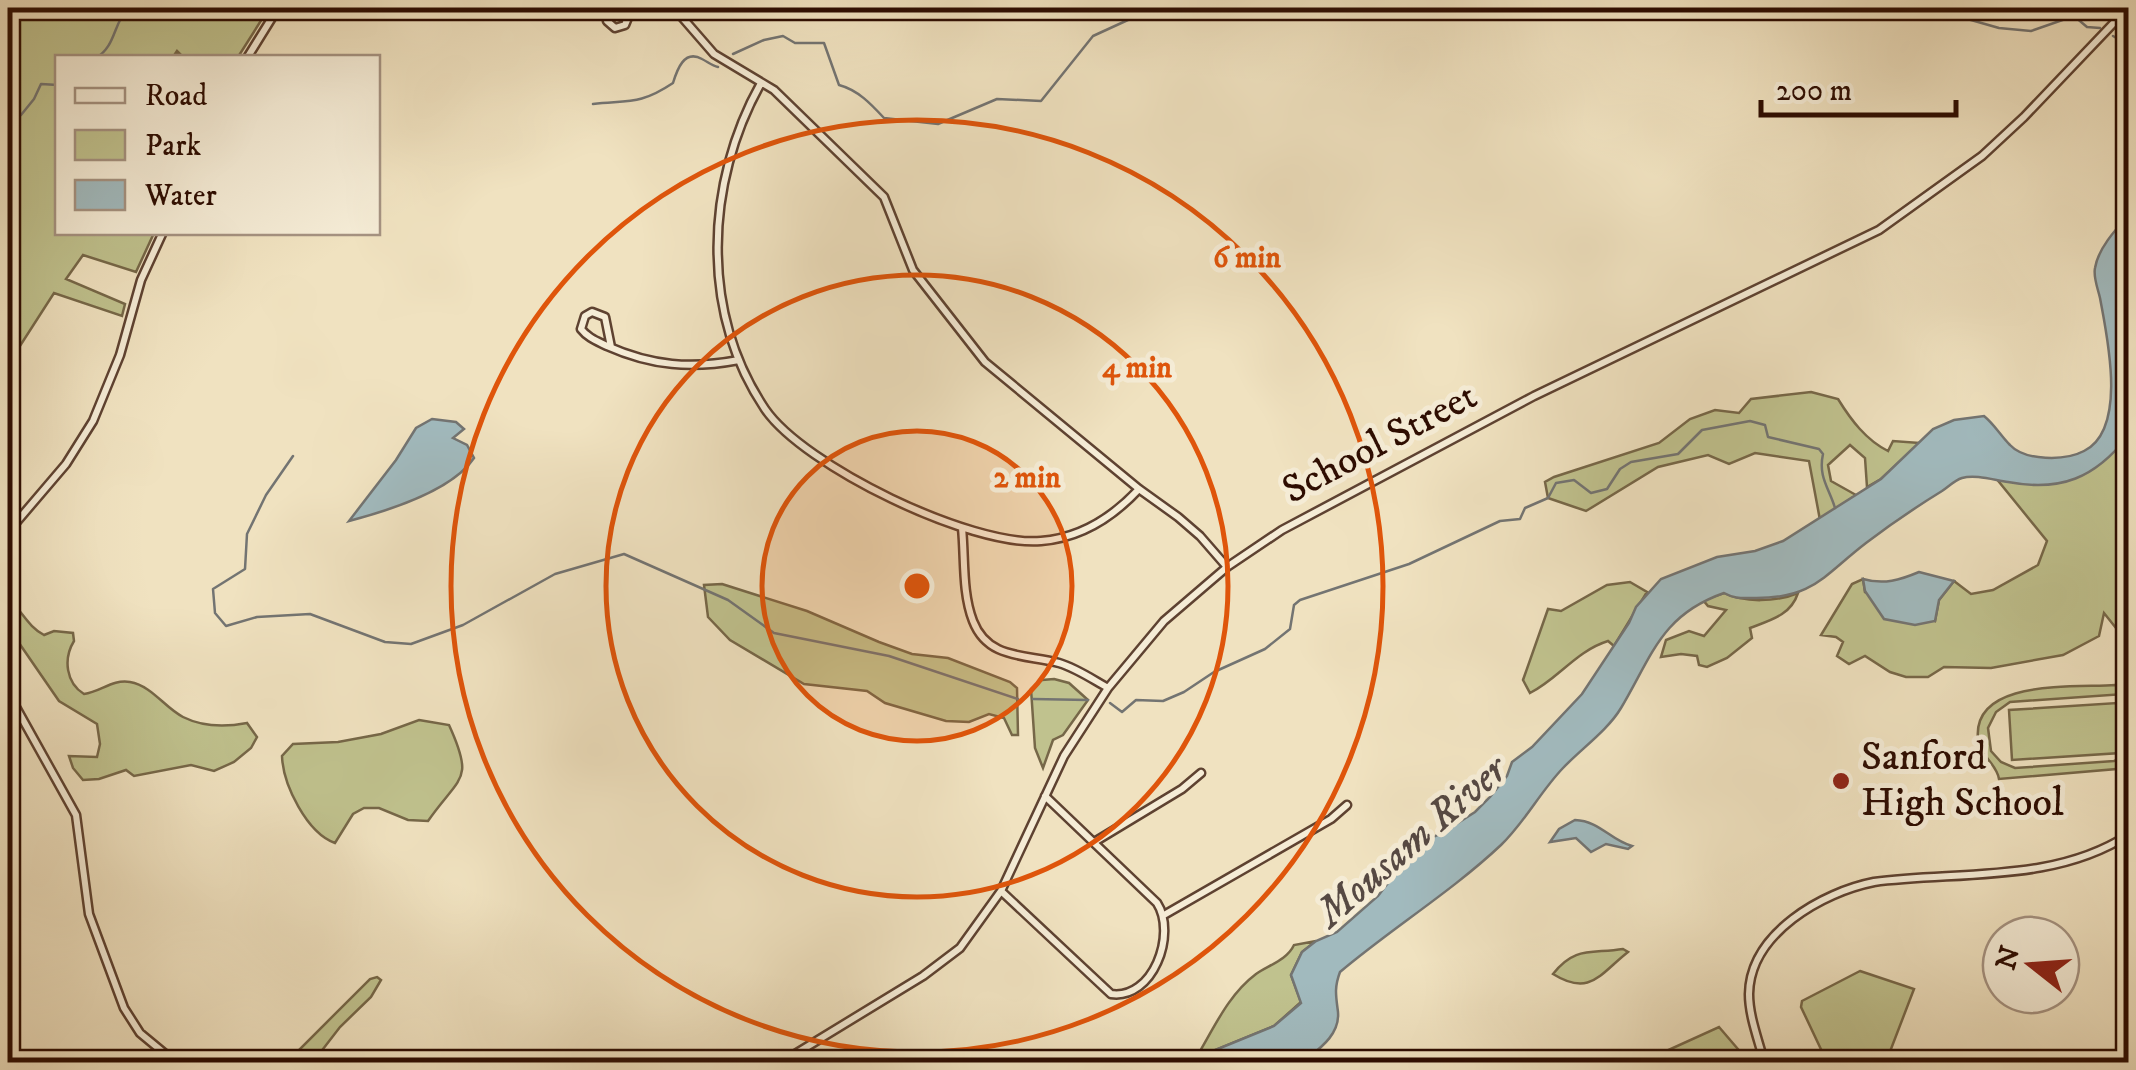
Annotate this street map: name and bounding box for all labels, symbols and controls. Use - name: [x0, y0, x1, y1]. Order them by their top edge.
- legend: [55, 55, 380, 235]
- scale bar: [1761, 55, 1956, 117]
- text: 200 m: [1776, 73, 1852, 110]
- text: Road: [145, 78, 207, 115]
- text: Park: [145, 128, 201, 165]
- text: Water: [144, 178, 217, 215]
- text: 6 min: [1213, 240, 1281, 277]
- text: 4 min: [1102, 350, 1172, 387]
- street label: School Street: [1274, 372, 1486, 516]
- text: 2 min: [993, 460, 1061, 497]
- centre of rings: [899, 568, 935, 604]
- place label: Sanford High School: [1861, 733, 2064, 829]
- water label: Mousam River: [1304, 743, 1520, 941]
- marker: Sanford High School: [1830, 770, 1852, 792]
- north arrow: [1981, 915, 2081, 1015]
- text: N: [1988, 942, 2029, 974]

